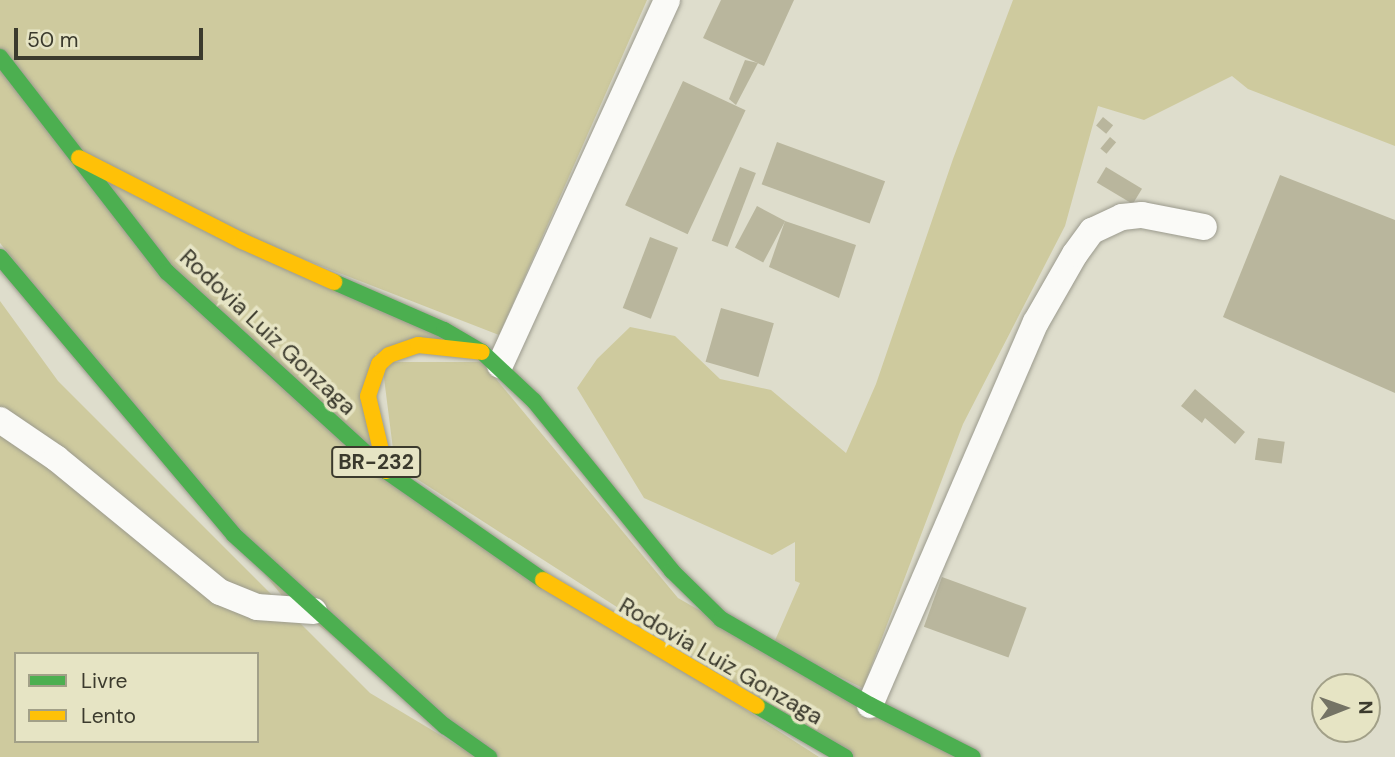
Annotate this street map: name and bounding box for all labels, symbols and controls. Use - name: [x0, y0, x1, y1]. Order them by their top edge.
- scale bar: [18, 14, 206, 58]
- text: 50 m: [27, 26, 78, 54]
- street label: Rodovia Luiz Gonzaga: [174, 243, 362, 421]
- road number: BR-232: [330, 444, 422, 480]
- street label: Rodovia Luiz Gonzaga: [614, 591, 828, 731]
- legend: [14, 652, 259, 743]
- text: Livre: [81, 667, 127, 695]
- north arrow: [1311, 673, 1381, 743]
- text: N: [1353, 701, 1378, 715]
- text: Lento: [81, 702, 136, 730]

